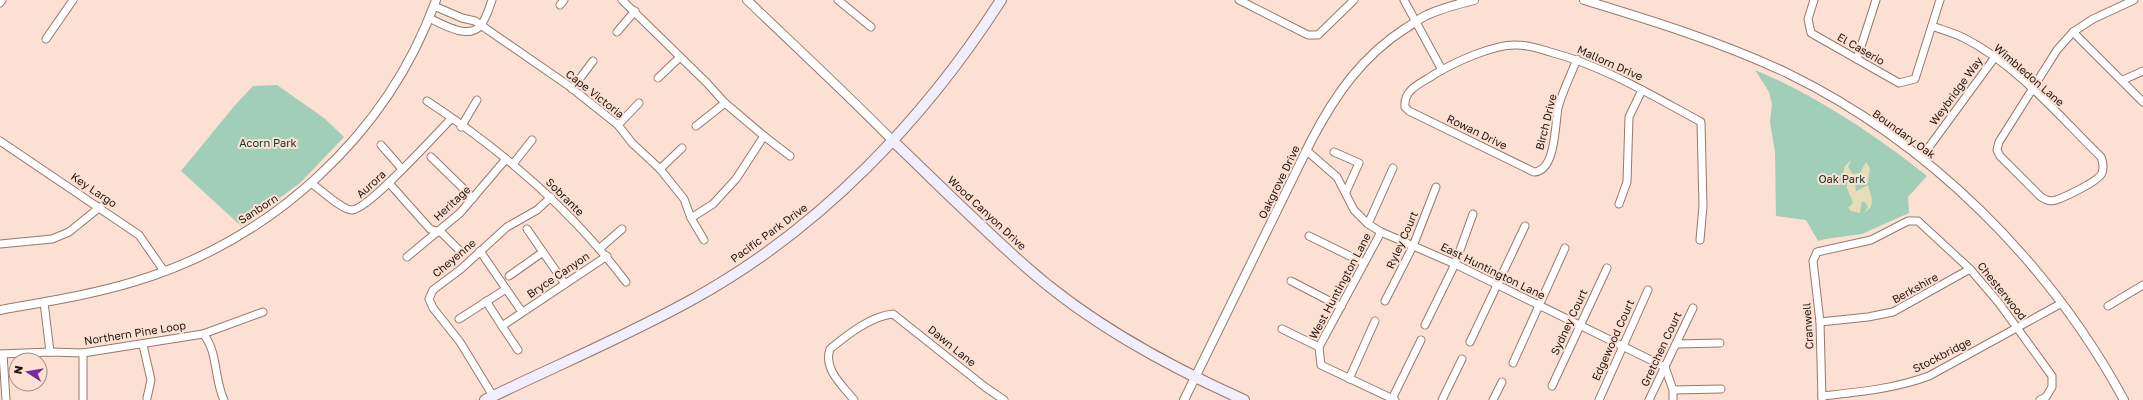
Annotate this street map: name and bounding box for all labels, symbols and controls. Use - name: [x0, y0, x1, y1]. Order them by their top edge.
- street label: El Caserio: [1835, 30, 1888, 68]
- street label: Wimbledon Lane: [1992, 41, 2067, 109]
- street label: Mallorn Drive: [1575, 42, 1645, 83]
- street label: Weybridge Way: [1926, 54, 1985, 127]
- street label: Cape Victoria: [564, 67, 627, 120]
- street label: Birch Drive: [1532, 93, 1559, 151]
- street label: Boundary Oak: [1870, 106, 1938, 161]
- street label: Rowan Drive: [1445, 111, 1510, 152]
- park label: Acorn Park: [239, 136, 297, 149]
- street label: Oakgrove Drive: [1255, 143, 1302, 221]
- street label: Aurora: [353, 167, 388, 200]
- street label: Key Largo: [69, 169, 120, 210]
- park label: Oak Park: [1818, 172, 1866, 185]
- street label: Wood Canyon Drive: [945, 173, 1029, 252]
- street label: Sobrante: [544, 175, 587, 218]
- street label: Heritage: [430, 182, 473, 223]
- street label: Sanborn: [236, 191, 280, 226]
- street label: Pacific Park Drive: [728, 200, 810, 265]
- street label: Ryley Court: [1383, 209, 1420, 271]
- street label: West Huntington Lane: [1306, 230, 1373, 341]
- street label: Cheyenne: [429, 236, 478, 280]
- street label: East Huntington Lane: [1439, 240, 1548, 302]
- street label: Bryce Canyon: [524, 249, 591, 300]
- street label: Chesterwood: [1975, 259, 2030, 322]
- street label: Berkshire: [1890, 270, 1940, 305]
- street label: Sydney Court: [1548, 287, 1589, 357]
- street label: Edgewood Court: [1589, 297, 1636, 382]
- street label: Cranwell: [1799, 302, 1816, 350]
- street label: Gretchen Court: [1638, 309, 1684, 388]
- street label: Northern Pine Loop: [83, 318, 187, 347]
- street label: Dawn Lane: [926, 322, 979, 369]
- street label: Stockbridge: [1910, 334, 1973, 375]
- north arrow: [8, 352, 48, 392]
- text: N: [11, 364, 25, 375]

